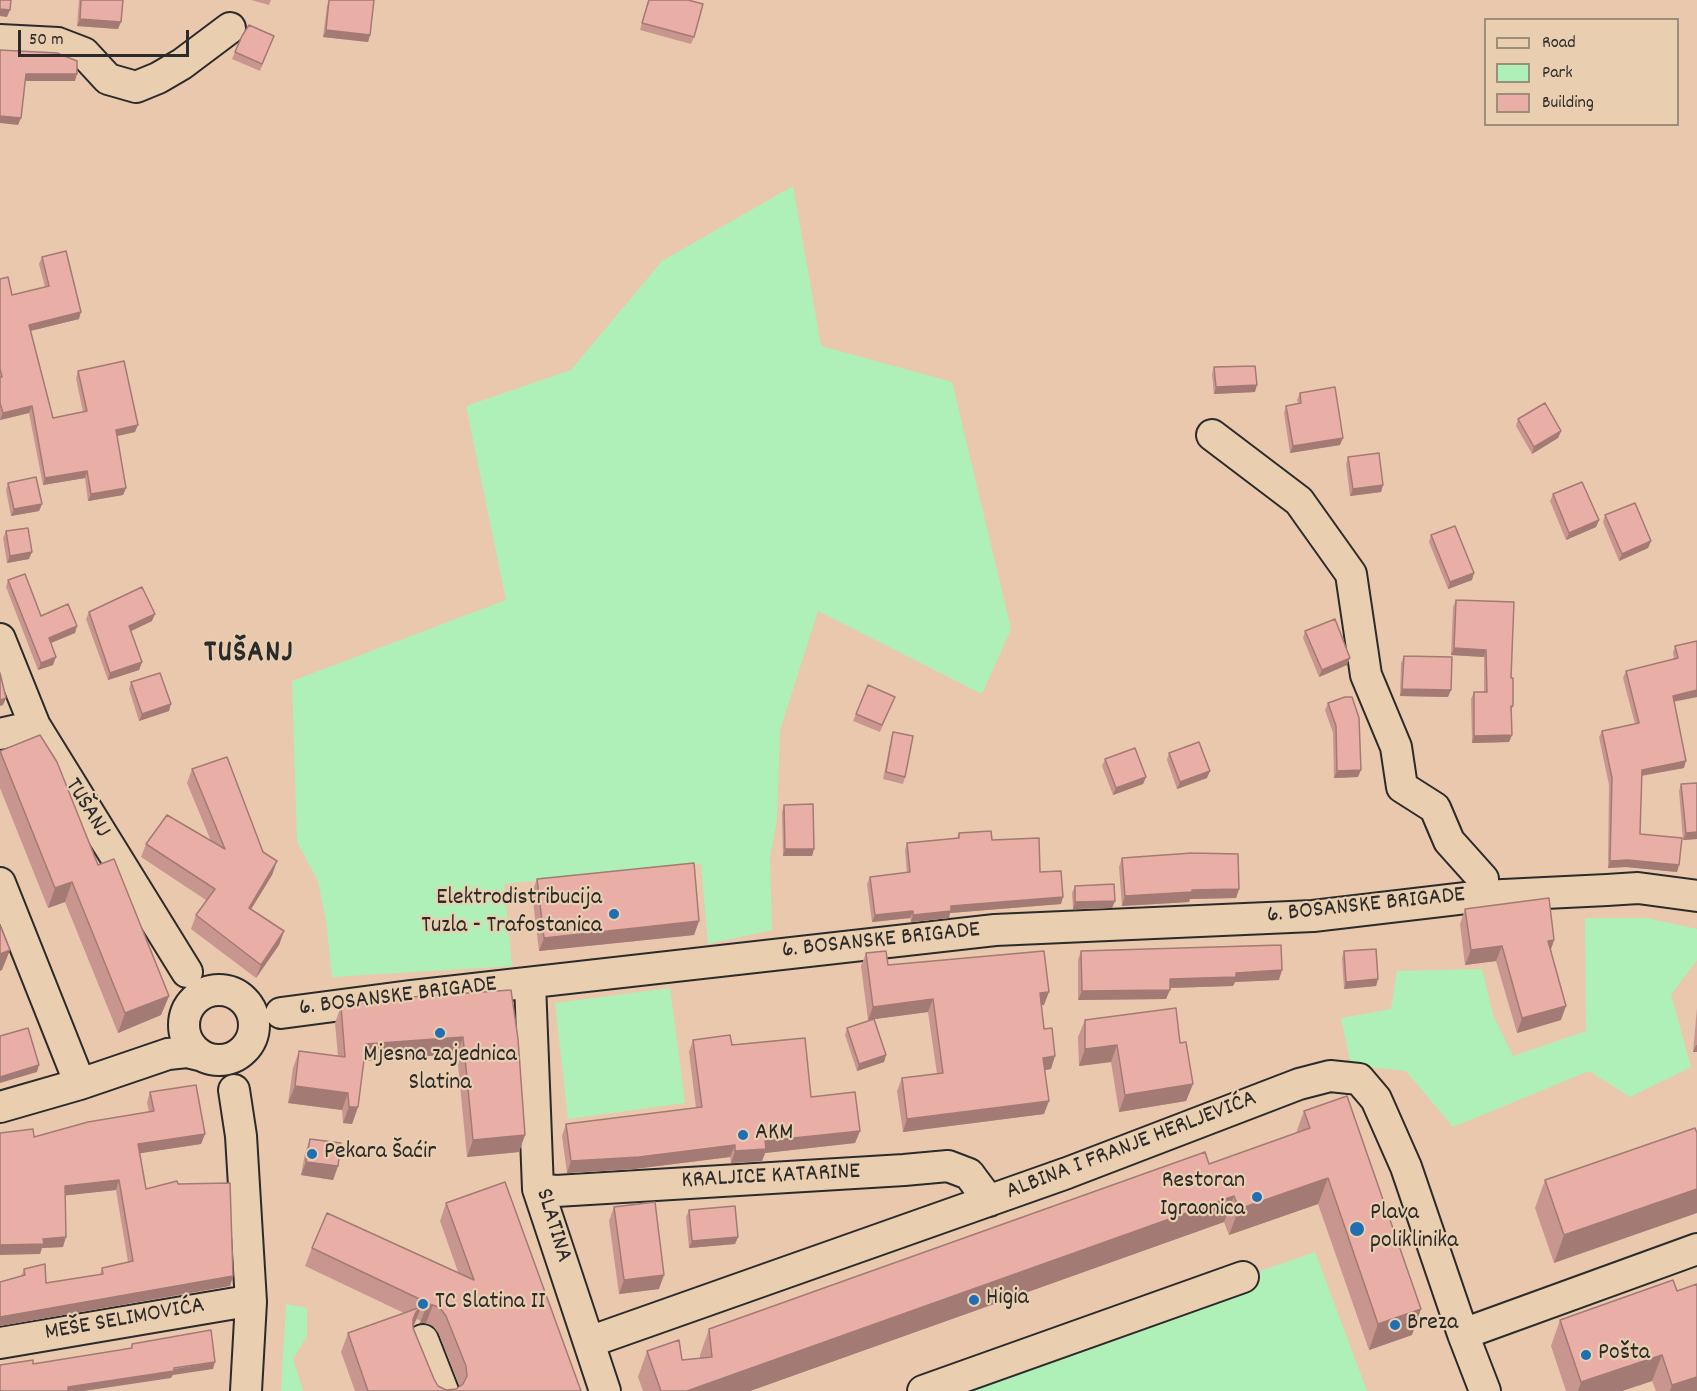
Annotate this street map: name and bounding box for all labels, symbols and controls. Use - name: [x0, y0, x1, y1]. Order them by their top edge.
- scale bar: [21, 18, 192, 56]
- legend: [1484, 18, 1679, 126]
- text: 50 m: [29, 28, 64, 53]
- text: Road: [1542, 31, 1576, 56]
- text: Park: [1542, 61, 1573, 86]
- text: Building: [1542, 91, 1594, 116]
- district label: TUŠANJ: [204, 638, 294, 674]
- street label: TUŠANJ: [57, 774, 115, 844]
- street label: 6. BOSANSKE BRIGADE: [1266, 882, 1466, 932]
- place label: Elektrodistribucija Tuzla - Trafostanica: [421, 886, 602, 942]
- marker: Elektrodistribucija Tuzla - Trafostanica: [607, 907, 621, 921]
- street label: 6. BOSANSKE BRIGADE: [781, 917, 981, 967]
- street label: 6. BOSANSKE BRIGADE: [297, 972, 499, 1024]
- marker: Mjesna zajednica Slatina: [433, 1026, 447, 1040]
- place label: Mjesna zajednica Slatina: [363, 1043, 517, 1099]
- street label: ALBINA I FRANJE HERLJEVIĆA: [1003, 1086, 1261, 1208]
- place label: AKM: [755, 1121, 793, 1149]
- marker: AKM: [736, 1128, 750, 1142]
- place label: Pekara Šaćir: [324, 1140, 436, 1168]
- marker: Pekara Šaćir: [305, 1147, 319, 1161]
- street label: KRALJICE KATARINE: [681, 1159, 861, 1197]
- place label: Restoran Igraonica: [1160, 1169, 1245, 1225]
- street label: SLATINA: [527, 1186, 577, 1266]
- marker: Restoran Igraonica: [1250, 1190, 1264, 1204]
- place label: Plava poliklinika: [1370, 1201, 1458, 1257]
- marker: Plava poliklinika: [1348, 1220, 1366, 1238]
- place label: Higia: [986, 1286, 1029, 1314]
- place label: TC Slatina II: [435, 1290, 545, 1318]
- street label: MEŠE SELIMOVIĆA: [43, 1293, 207, 1349]
- marker: Higia: [967, 1293, 981, 1307]
- marker: TC Slatina II: [416, 1297, 430, 1311]
- place label: Breza: [1407, 1311, 1458, 1339]
- marker: Breza: [1388, 1318, 1402, 1332]
- place label: Pošta: [1598, 1341, 1650, 1369]
- marker: Pošta: [1579, 1348, 1593, 1362]

